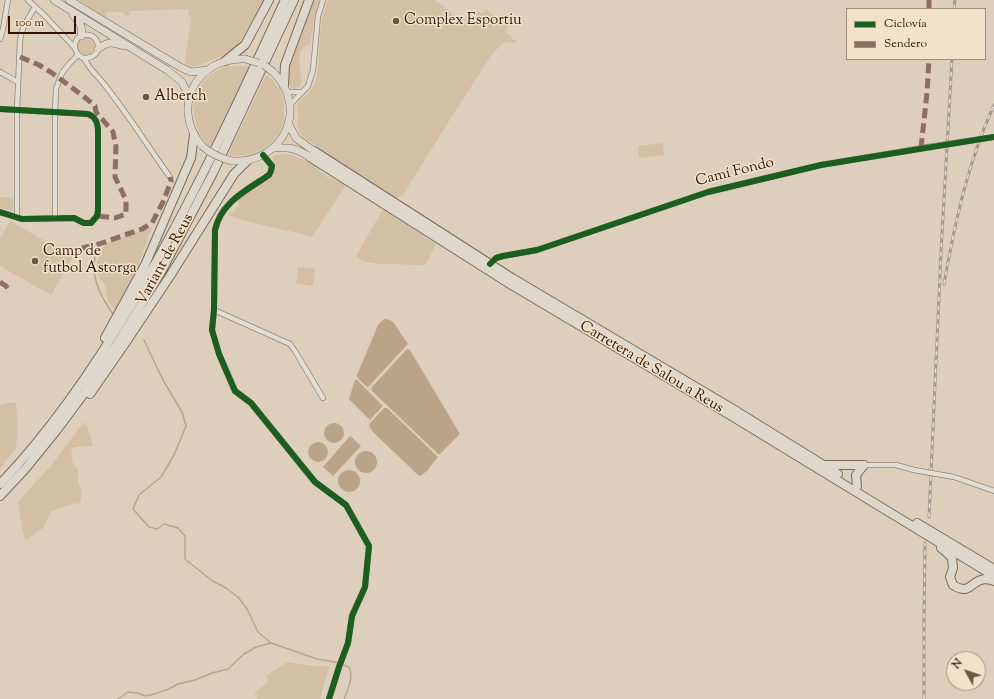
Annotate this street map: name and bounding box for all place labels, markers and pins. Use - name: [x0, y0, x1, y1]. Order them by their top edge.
- place label: Complex Esportiu: [404, 12, 522, 30]
- marker: Complex Esportiu: [391, 16, 401, 26]
- place label: Alberch: [154, 88, 207, 106]
- marker: Alberch: [141, 92, 151, 102]
- place label: Camp de futbol Astorga: [43, 243, 137, 278]
- marker: Camp de futbol Astorga: [30, 256, 40, 266]

